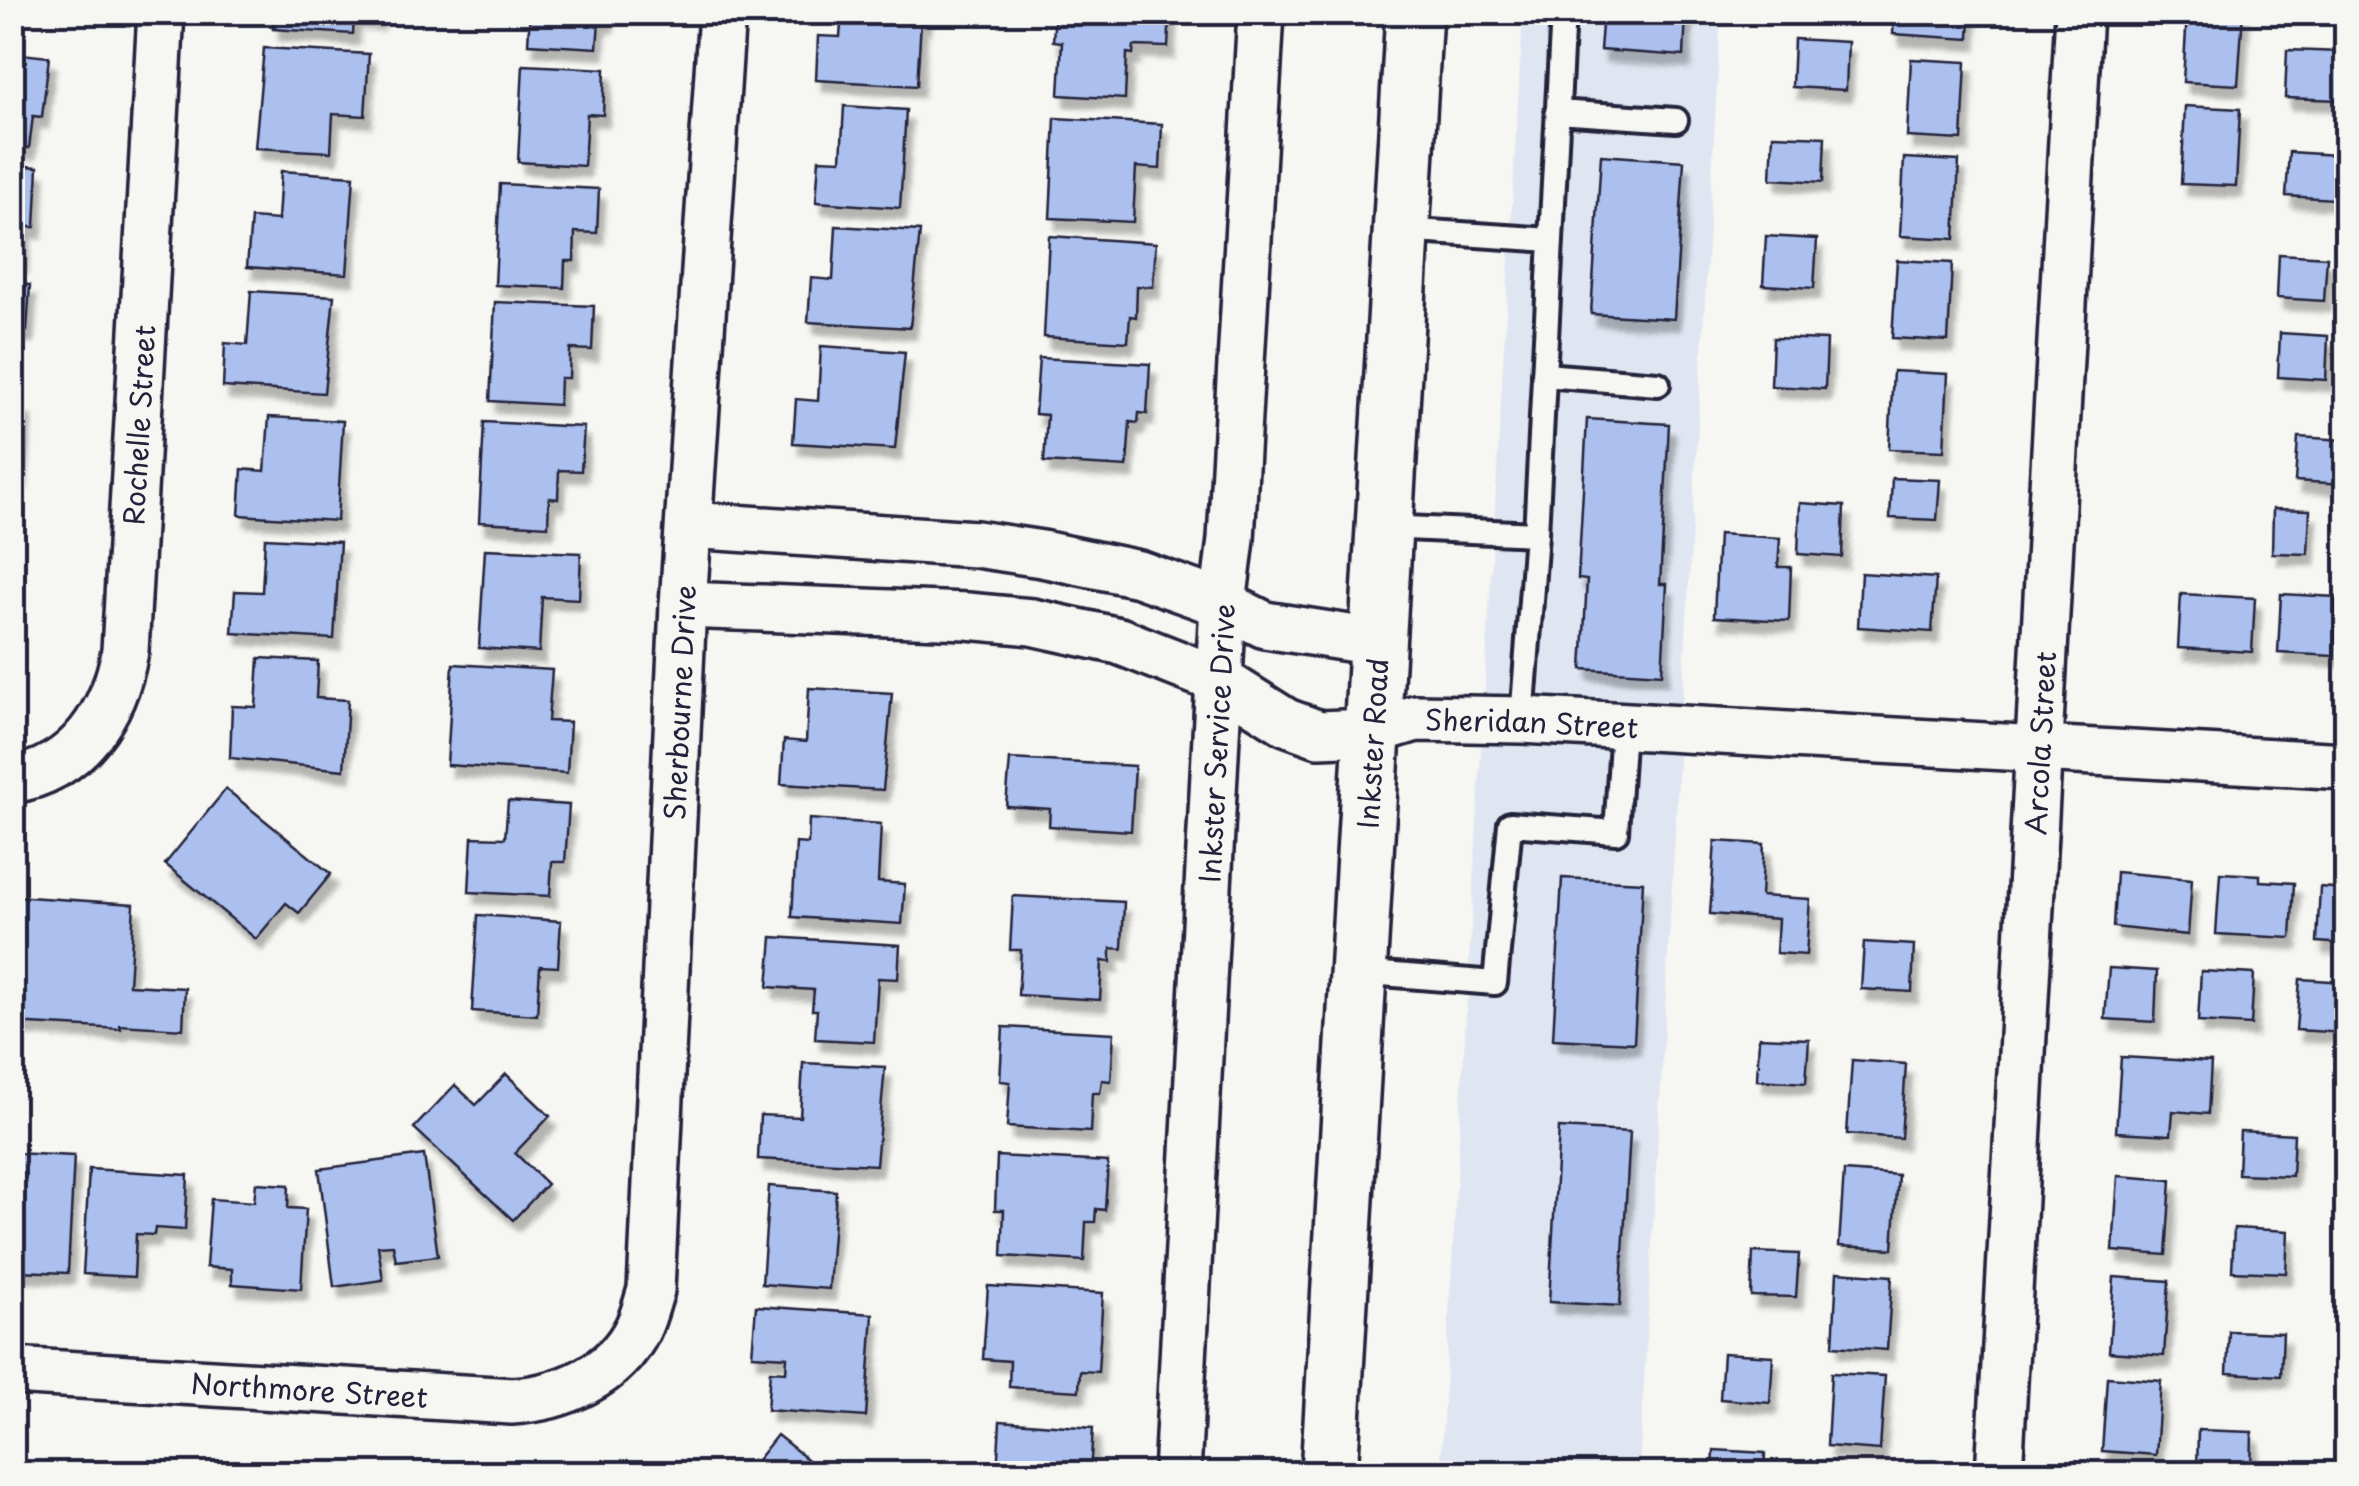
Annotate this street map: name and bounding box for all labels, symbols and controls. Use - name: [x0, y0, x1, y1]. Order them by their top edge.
- street label: Rochelle Street: [111, 324, 165, 526]
- street label: Sherbourne Drive: [651, 583, 706, 821]
- street label: Inkster Service Drive: [1187, 602, 1244, 884]
- street label: Arcola Street: [2013, 650, 2065, 836]
- street label: Inkster Road: [1345, 657, 1398, 830]
- street label: Sheridan Street: [1425, 697, 1640, 748]
- street label: Northmore Street: [190, 1360, 429, 1417]

